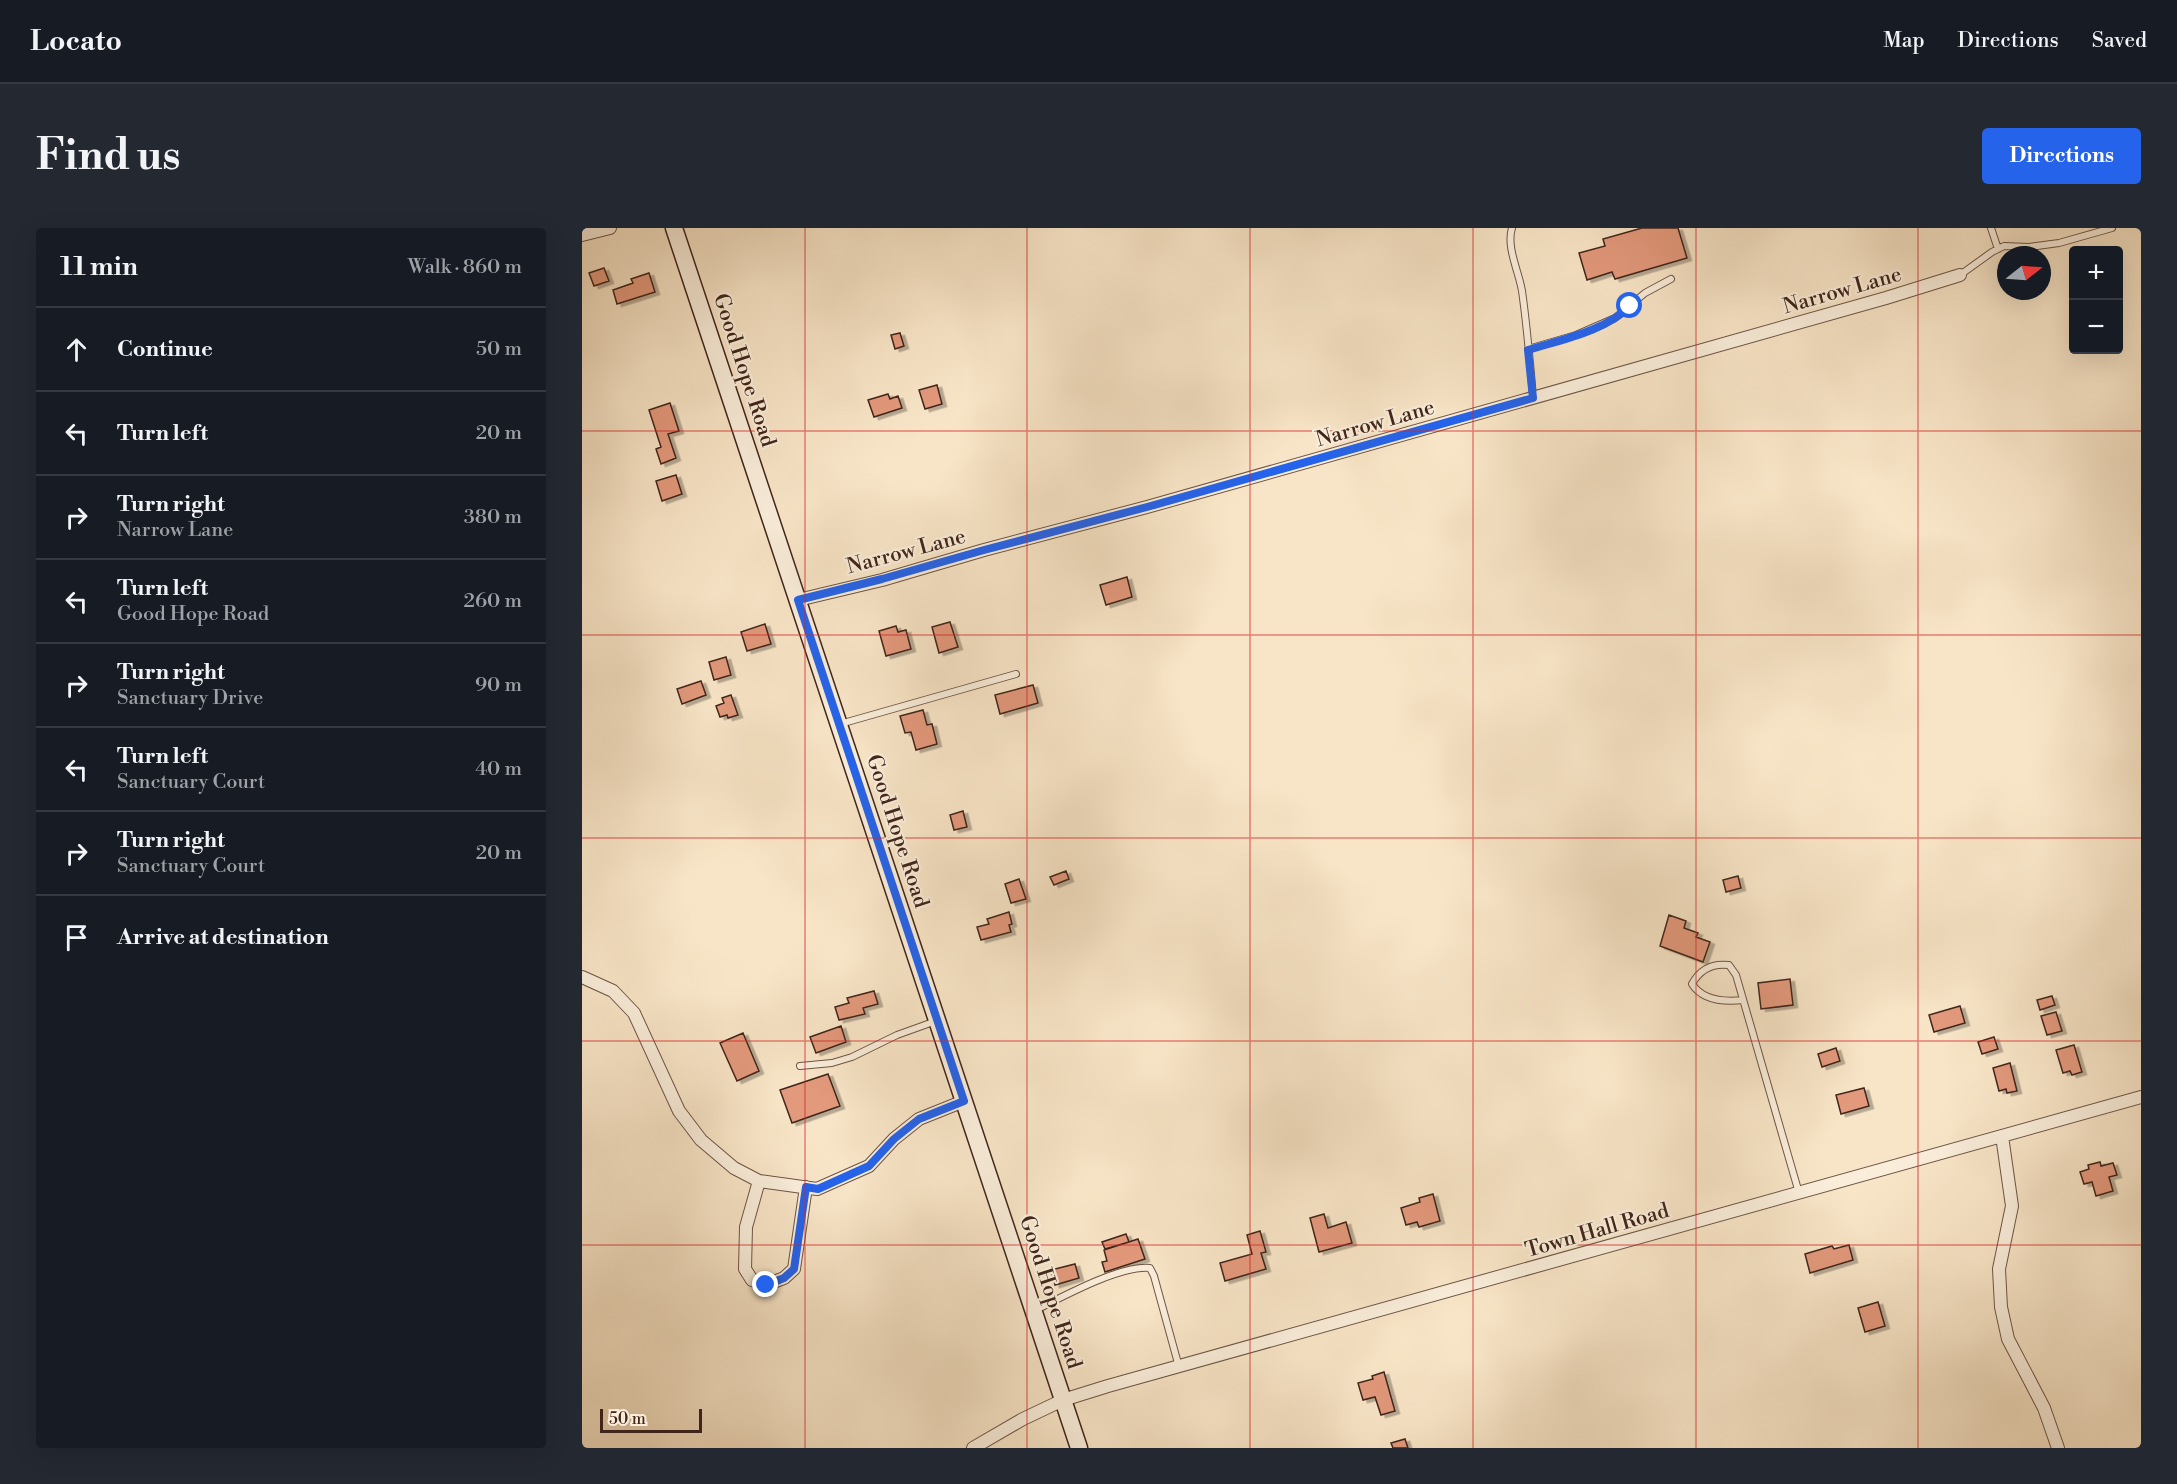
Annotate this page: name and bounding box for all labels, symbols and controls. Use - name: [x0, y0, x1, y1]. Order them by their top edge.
- text: Locato: [30, 24, 122, 59]
- text: Map: [1883, 28, 1925, 54]
- text: Directions: [1958, 28, 2059, 54]
- text: Saved: [2092, 28, 2147, 54]
- button: Directions: [1982, 128, 2141, 184]
- text: Find us: [36, 130, 180, 183]
- north arrow: [1997, 246, 2051, 300]
- map controls: [2069, 246, 2123, 354]
- button: +: [2069, 246, 2123, 300]
- text: 11 min: [60, 251, 138, 283]
- text: Walk · 860 m: [408, 255, 522, 280]
- street label: Narrow Lane: [1780, 262, 1905, 320]
- street label: Good Hope Road: [707, 290, 781, 450]
- route start: [1616, 292, 1642, 318]
- button: −: [2069, 300, 2123, 354]
- icon: ahead: [60, 333, 93, 366]
- text: Continue: [117, 336, 213, 363]
- text: 50 m: [476, 337, 522, 362]
- street label: Narrow Lane: [1313, 395, 1438, 453]
- icon: left: [60, 417, 93, 450]
- text: Turn left: [117, 420, 208, 447]
- text: 20 m: [476, 421, 522, 446]
- text: Turn right: [117, 491, 225, 518]
- icon: right: [60, 501, 93, 534]
- text: 380 m: [464, 505, 522, 530]
- text: Narrow Lane: [117, 518, 233, 543]
- street label: Narrow Lane: [844, 524, 969, 580]
- text: Turn left: [117, 575, 208, 602]
- icon: left: [60, 585, 93, 618]
- text: 260 m: [464, 589, 522, 614]
- text: Good Hope Road: [117, 602, 269, 627]
- text: Turn right: [117, 659, 225, 686]
- icon: right: [60, 669, 93, 702]
- text: 90 m: [475, 673, 522, 698]
- text: Sanctuary Drive: [117, 686, 263, 711]
- text: Turn left: [117, 743, 208, 770]
- street label: Good Hope Road: [860, 751, 934, 911]
- icon: left: [60, 753, 93, 786]
- text: 40 m: [475, 757, 522, 782]
- text: Sanctuary Court: [117, 770, 265, 795]
- text: Turn right: [117, 827, 225, 854]
- icon: right: [60, 837, 93, 870]
- text: 20 m: [476, 841, 522, 866]
- text: Sanctuary Court: [117, 854, 265, 879]
- icon: arrive: [60, 921, 93, 954]
- text: Arrive at destination: [117, 924, 329, 951]
- street label: Town Hall Road: [1522, 1198, 1672, 1264]
- street label: Good Hope Road: [1013, 1212, 1087, 1372]
- route end: [752, 1271, 778, 1297]
- scale bar: [600, 1406, 702, 1434]
- text: 50 m: [609, 1409, 646, 1429]

